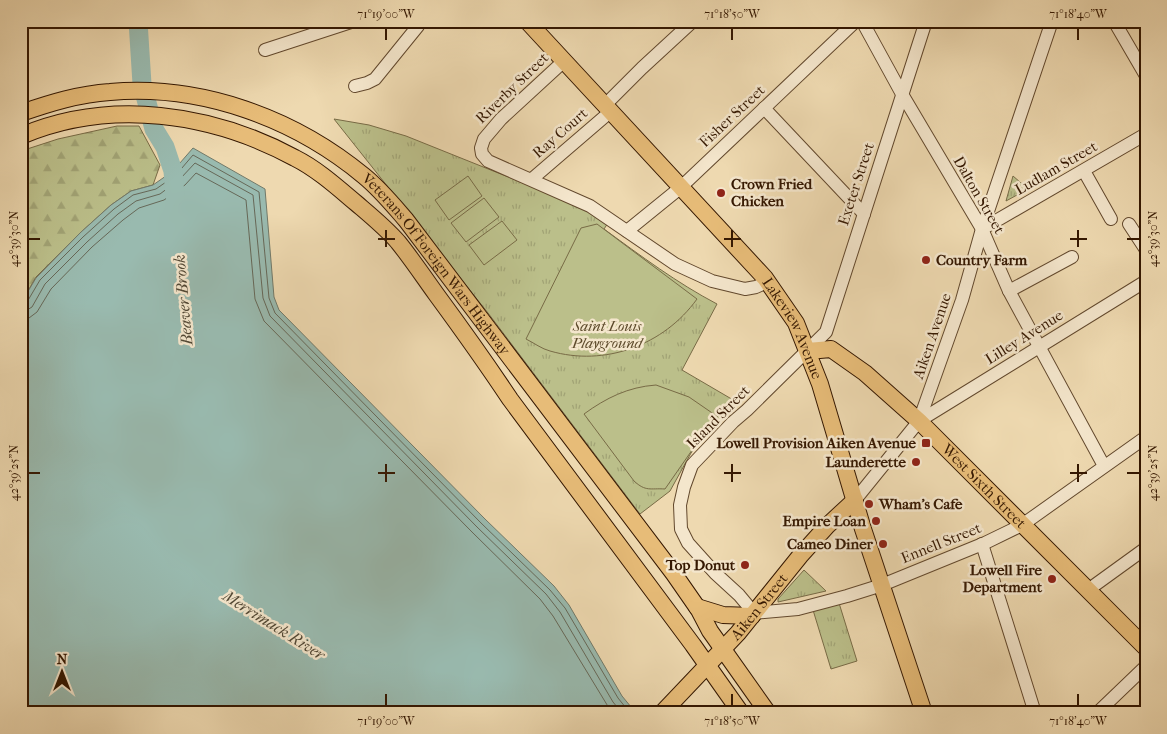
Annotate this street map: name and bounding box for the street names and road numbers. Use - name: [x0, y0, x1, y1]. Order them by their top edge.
- street label: Riverby Street: [472, 48, 553, 127]
- street label: Fisher Street: [696, 81, 769, 151]
- street label: Ray Court: [529, 104, 592, 162]
- street label: Ludlam Street: [1012, 137, 1101, 199]
- street label: Exeter Street: [834, 140, 878, 228]
- street label: Dalton Street: [949, 153, 1009, 238]
- street label: Veterans Of Foreign Wars Highway: [358, 169, 515, 359]
- street label: Lakeview Avenue: [758, 274, 826, 382]
- street label: Aiken Avenue: [909, 290, 955, 382]
- street label: Lilley Avenue: [982, 306, 1067, 368]
- street label: Island Street: [683, 381, 754, 452]
- street label: West Sixth Street: [937, 439, 1030, 532]
- street label: Ennell Street: [898, 519, 984, 567]
- street label: Aiken Street: [726, 569, 792, 645]

